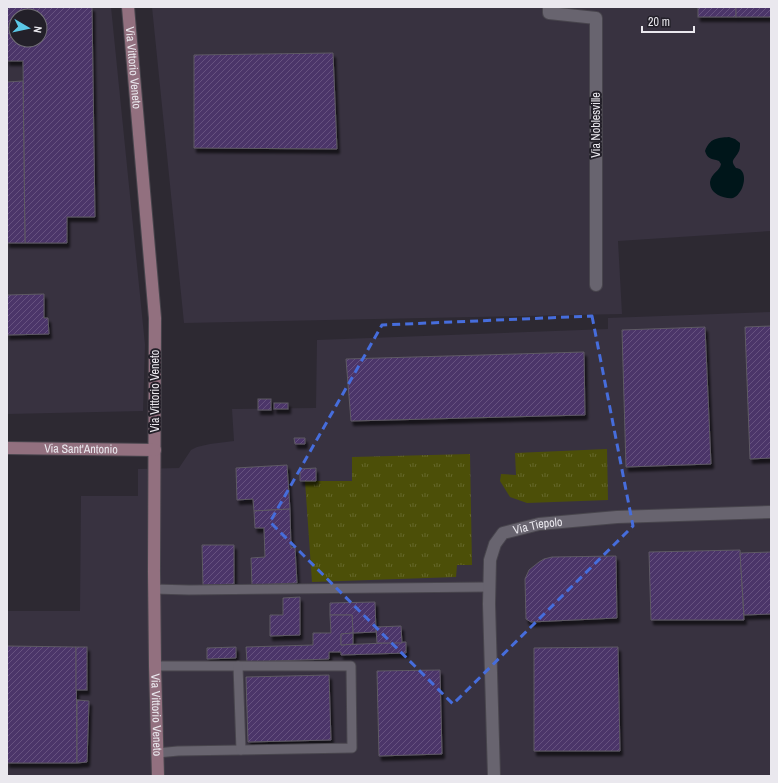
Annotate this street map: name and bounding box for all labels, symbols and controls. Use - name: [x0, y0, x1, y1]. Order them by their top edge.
- north arrow: [8, 8, 48, 48]
- scale bar: [642, 8, 694, 34]
- text: 20 m: [648, 14, 670, 30]
- text: N: [30, 25, 45, 34]
- street label: Via Vittorio Veneto: [122, 26, 145, 110]
- street label: Via Noblesville: [588, 92, 604, 158]
- street label: Via Vittorio Veneto: [147, 350, 163, 432]
- street label: Via Sant'Antonio: [44, 441, 118, 457]
- street label: Via Tiepolo: [511, 514, 563, 538]
- street label: Via Vittorio Veneto: [147, 673, 165, 756]

